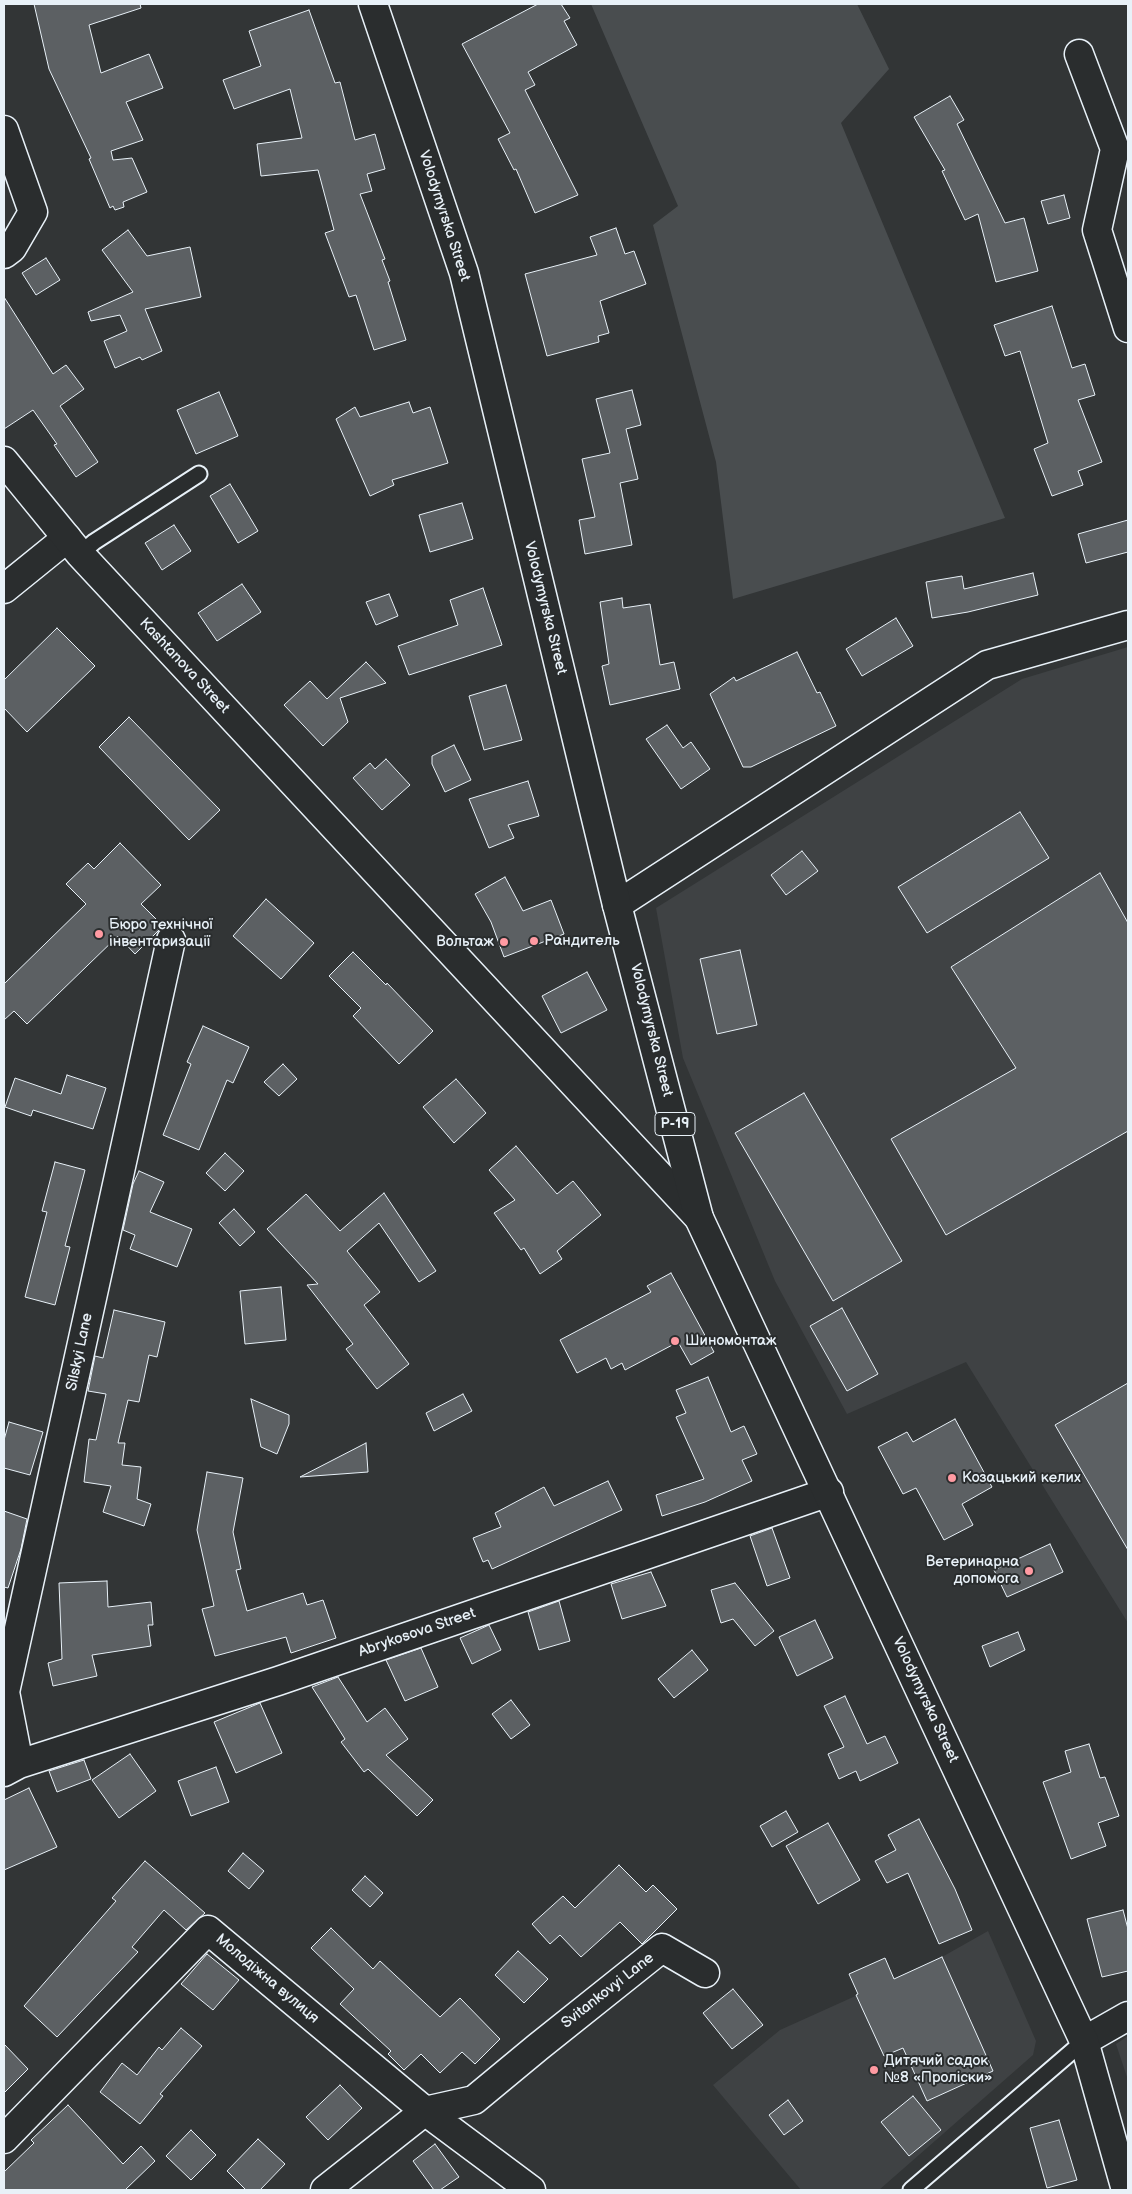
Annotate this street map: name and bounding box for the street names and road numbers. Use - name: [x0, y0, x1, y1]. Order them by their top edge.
- street label: Volodymyrska Street: [414, 148, 474, 284]
- street label: Volodymyrska Street: [520, 540, 570, 676]
- street label: Kashtanova Street: [135, 615, 233, 717]
- street label: Volodymyrska Street: [626, 962, 676, 1098]
- road number: Р-19: [655, 1112, 695, 1136]
- street label: Silskyi Lane: [63, 1311, 97, 1393]
- street label: Abrykosova Street: [356, 1605, 478, 1661]
- street label: Volodymyrska Street: [888, 1634, 962, 1766]
- street label: Молодіжна вулиця: [212, 1930, 322, 2028]
- street label: Svitankovyi Lane: [558, 1949, 658, 2033]

